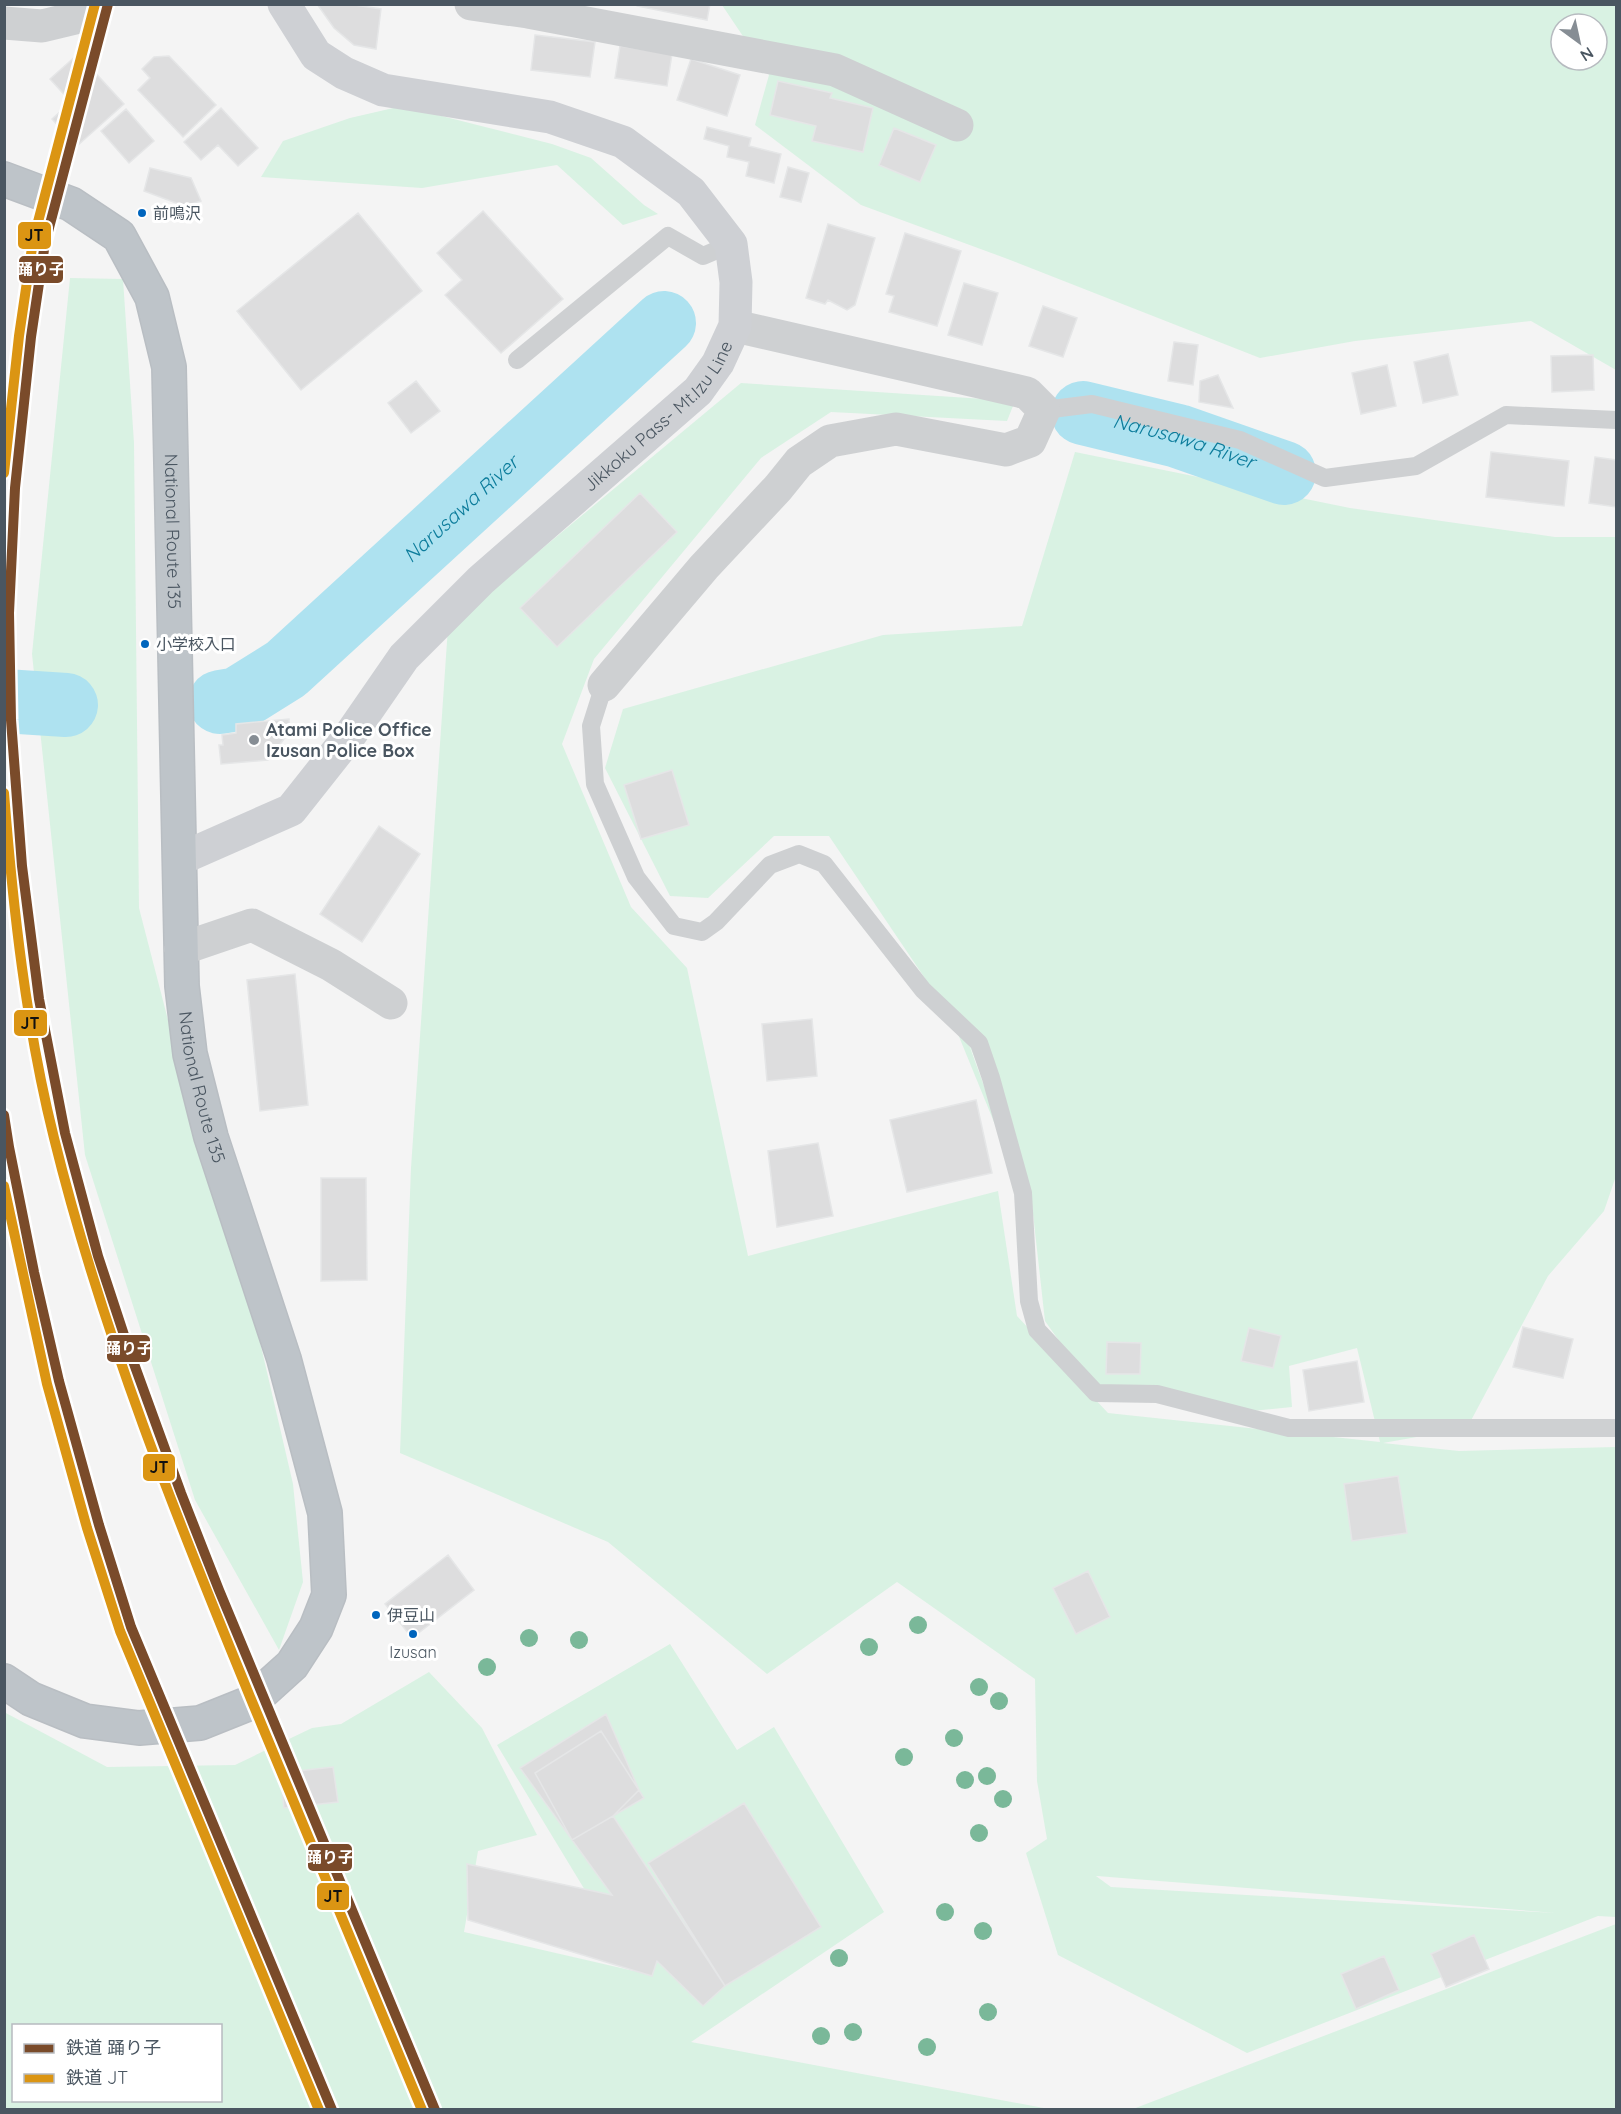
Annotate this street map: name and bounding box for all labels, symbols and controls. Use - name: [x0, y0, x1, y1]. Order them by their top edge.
- north arrow: [1549, 12, 1609, 72]
- text: N: [1577, 43, 1598, 66]
- place label: 前鳴沢: [153, 203, 201, 223]
- marker: 前鳴沢: [136, 207, 148, 219]
- line badge: JT: [17, 221, 52, 250]
- text: JT: [25, 225, 43, 245]
- line badge: 踊り子: [18, 255, 64, 284]
- text: 踊り子: [17, 259, 65, 279]
- street label: Jikkoku Pass- Mt.Izu Line: [578, 337, 738, 497]
- water label: Narusawa River: [1111, 408, 1261, 475]
- water label: Narusawa River: [398, 448, 525, 567]
- street label: National Route 135: [160, 453, 186, 609]
- place label: 小学校入口: [156, 634, 236, 654]
- marker: 小学校入口: [139, 638, 151, 650]
- place label: Atami Police Office Izusan Police Box: [266, 718, 432, 762]
- marker: Atami Police Office Izusan Police Box: [247, 733, 261, 747]
- line badge: JT: [13, 1009, 48, 1037]
- street label: National Route 135: [174, 1010, 231, 1166]
- text: JT: [21, 1013, 39, 1033]
- line badge: 踊り子: [106, 1334, 151, 1363]
- text: 踊り子: [105, 1338, 153, 1358]
- line badge: JT: [142, 1453, 176, 1482]
- text: JT: [150, 1457, 168, 1477]
- place label: 伊豆山: [387, 1605, 435, 1625]
- marker: 伊豆山: [370, 1609, 382, 1621]
- marker: Izusan: [407, 1628, 419, 1640]
- place label: Izusan: [389, 1642, 437, 1662]
- line badge: 踊り子: [307, 1843, 353, 1872]
- text: 踊り子: [306, 1847, 354, 1867]
- line badge: JT: [316, 1882, 350, 1911]
- text: JT: [324, 1886, 342, 1906]
- legend: [12, 2024, 222, 2102]
- text: 鉄道 踊り子: [66, 2036, 161, 2059]
- text: 鉄道 JT: [66, 2066, 128, 2089]

